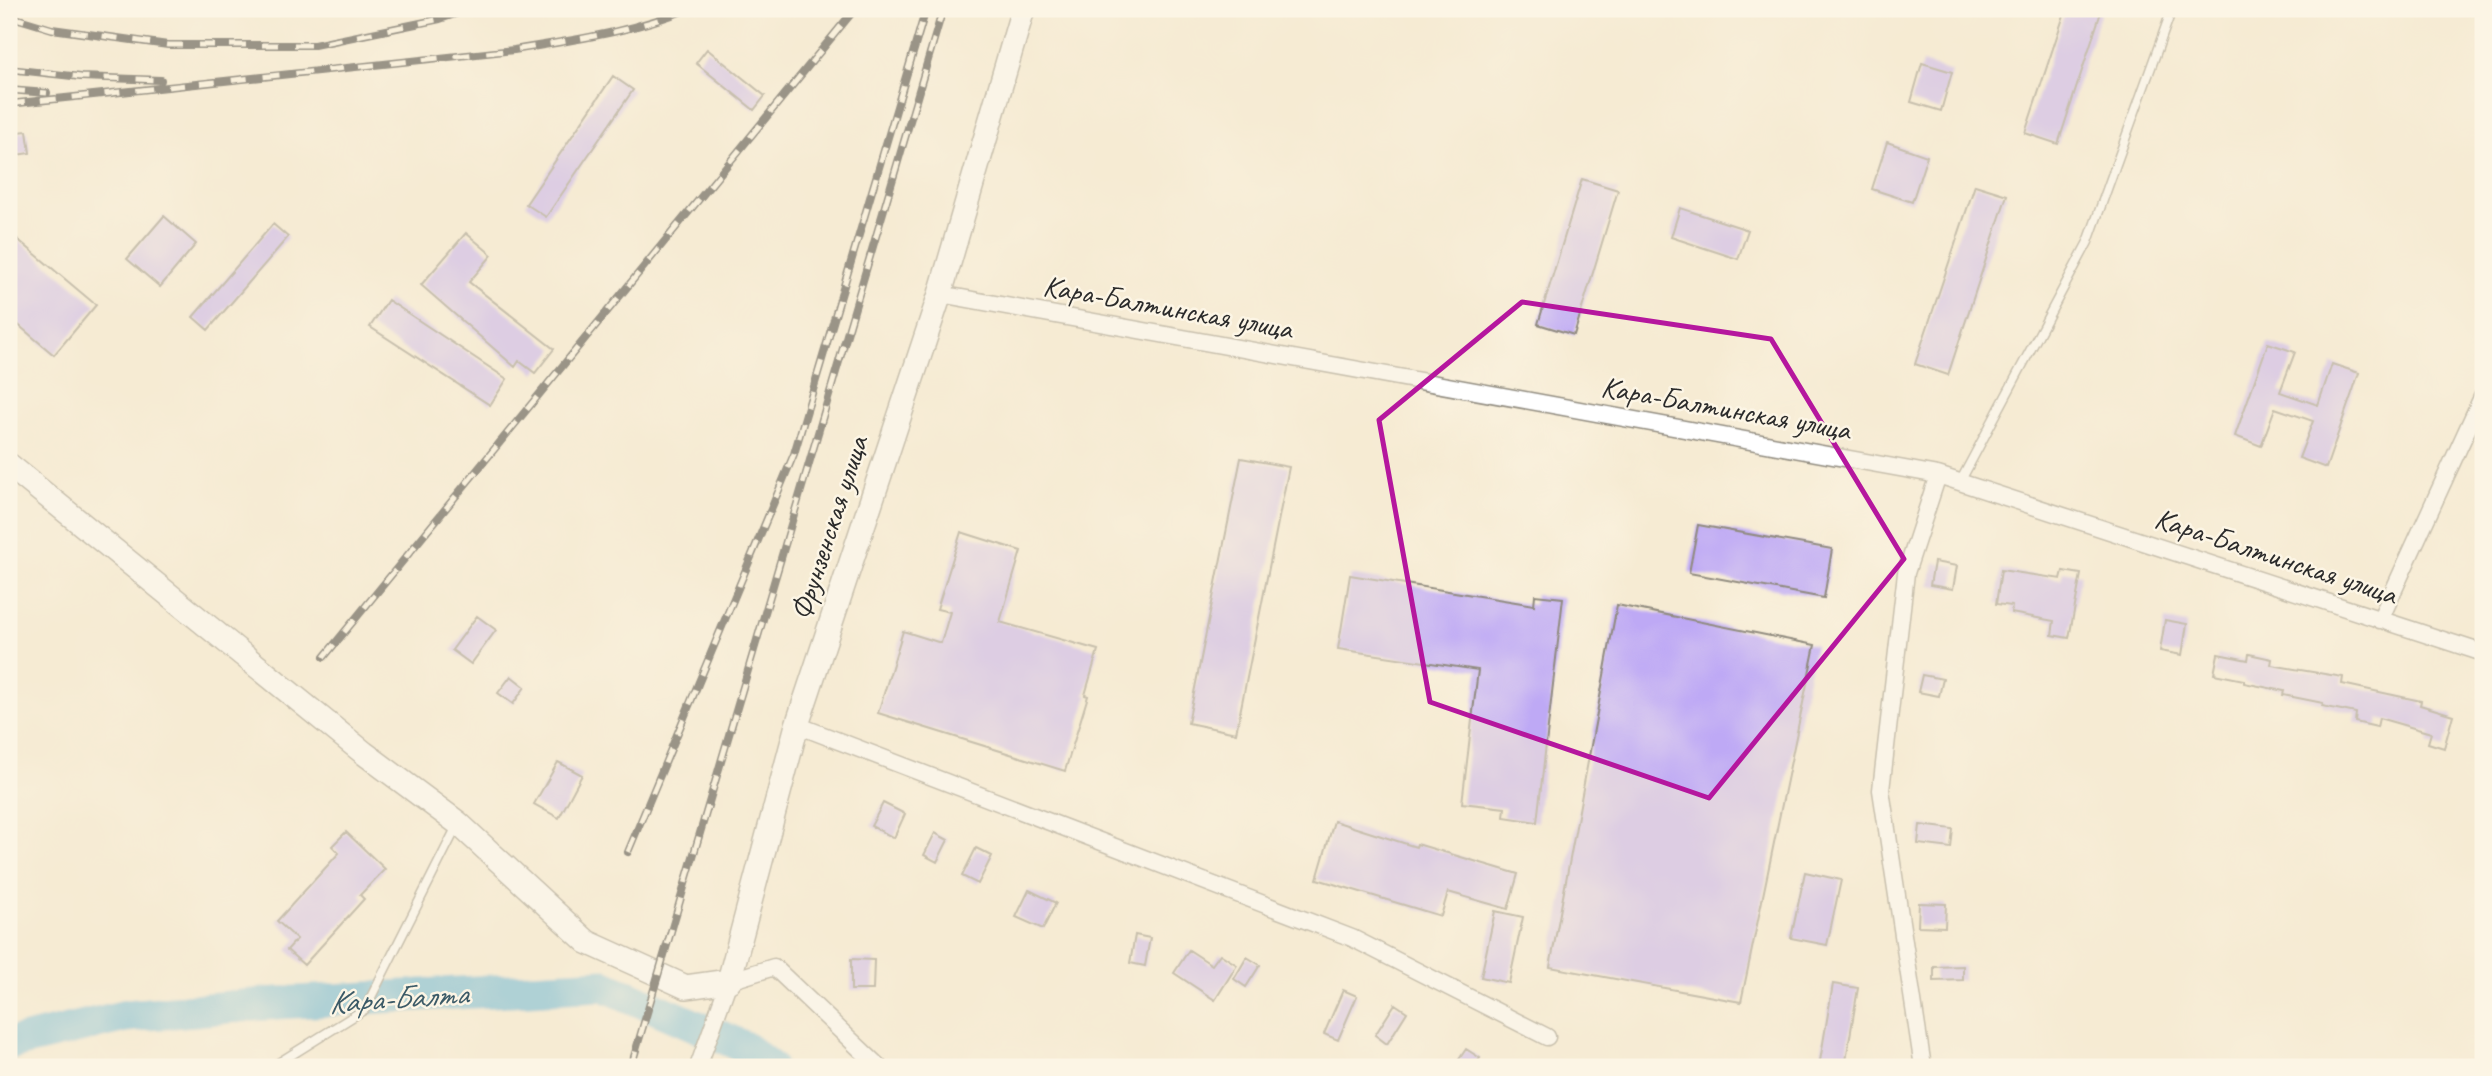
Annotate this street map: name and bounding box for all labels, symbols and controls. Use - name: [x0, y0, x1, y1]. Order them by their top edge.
- street label: Кара-Балтинская улица: [1041, 266, 1297, 348]
- street label: Кара-Балтинская улица: [1599, 367, 1855, 449]
- street label: Фрунзенская улица: [781, 430, 877, 625]
- street label: Кара-Балтинская улица: [2150, 499, 2404, 614]
- water label: Кара-Балта: [327, 972, 472, 1023]

